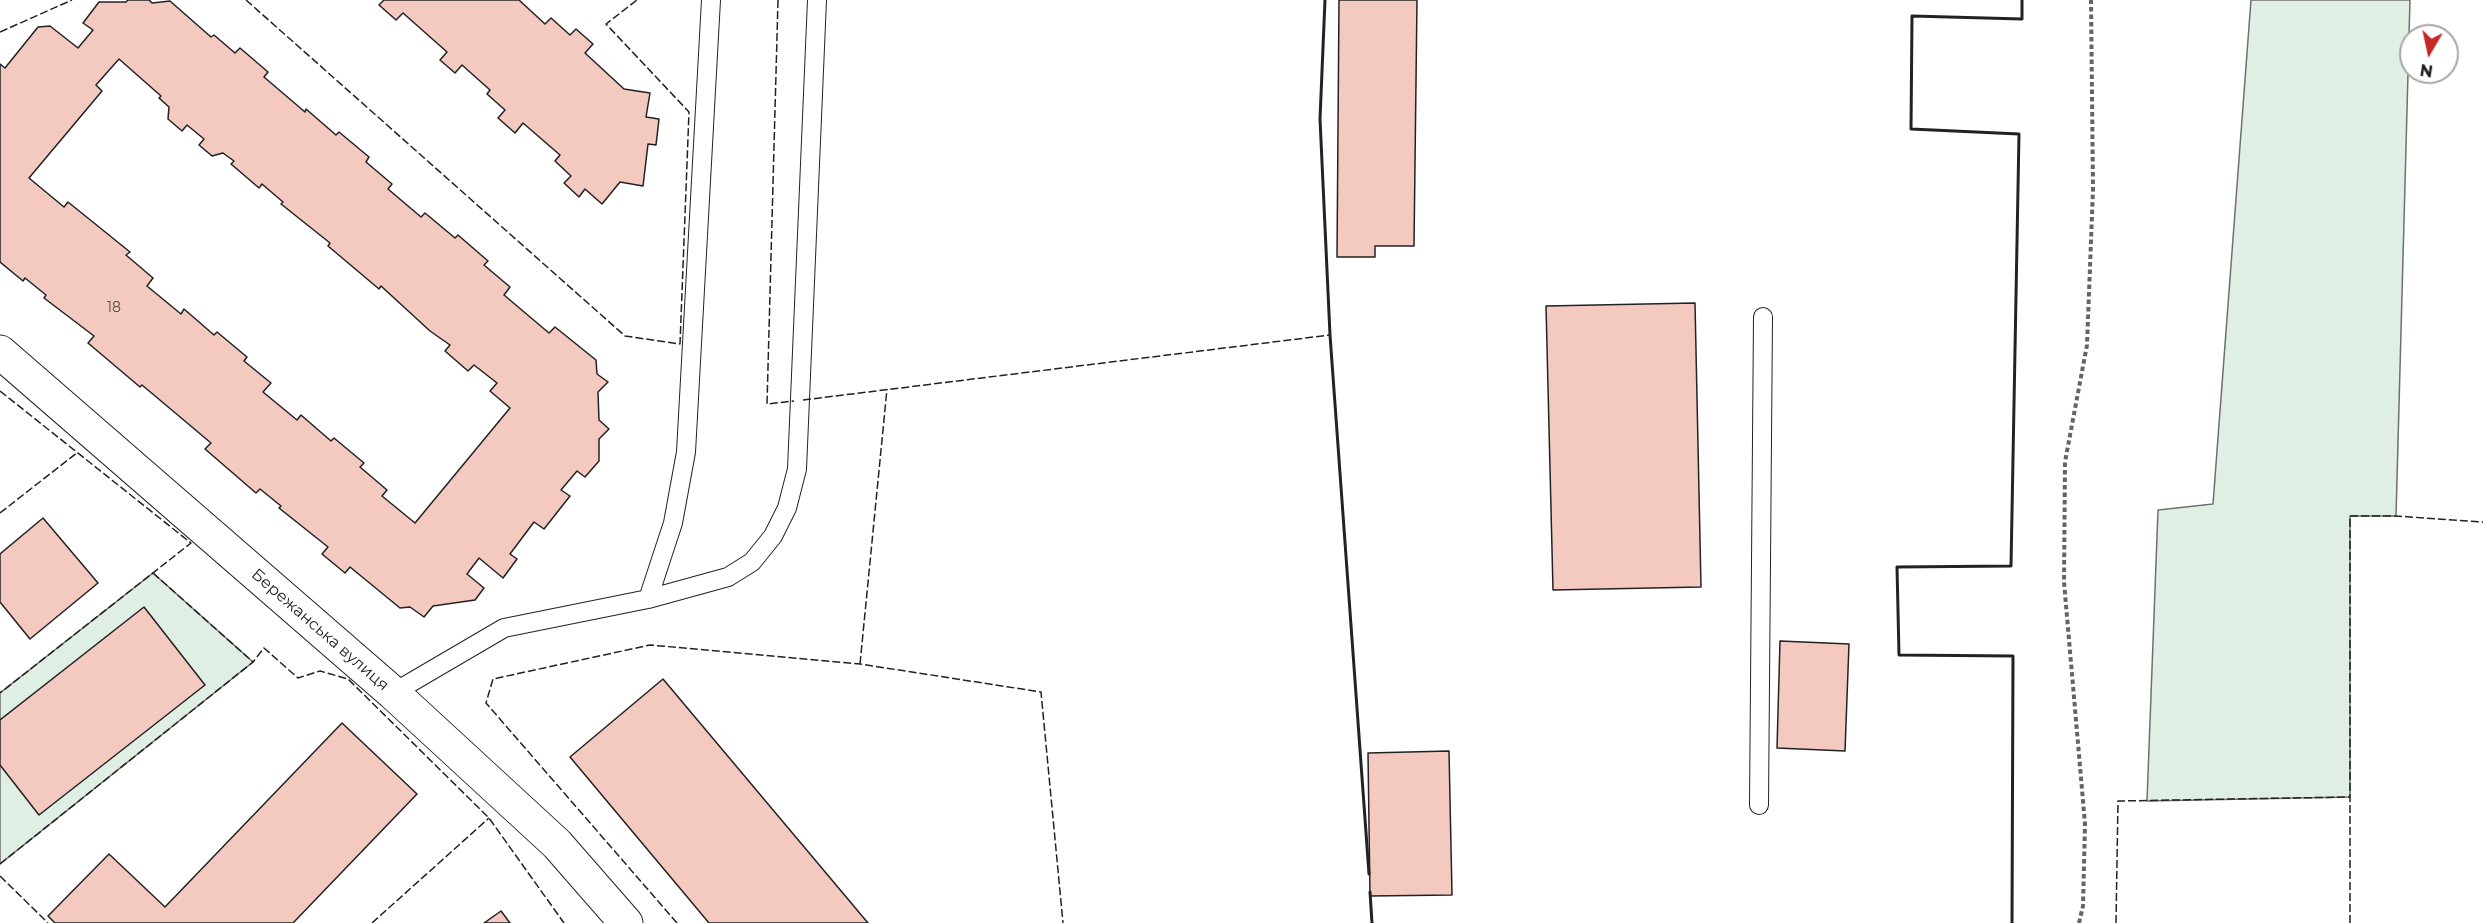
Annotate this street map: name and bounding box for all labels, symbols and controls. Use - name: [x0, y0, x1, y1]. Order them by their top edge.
- north arrow: [2399, 24, 2459, 84]
- text: N: [2419, 60, 2434, 81]
- house number: 18: [107, 300, 121, 316]
- street label: Бережанська вулиця: [247, 565, 393, 695]

